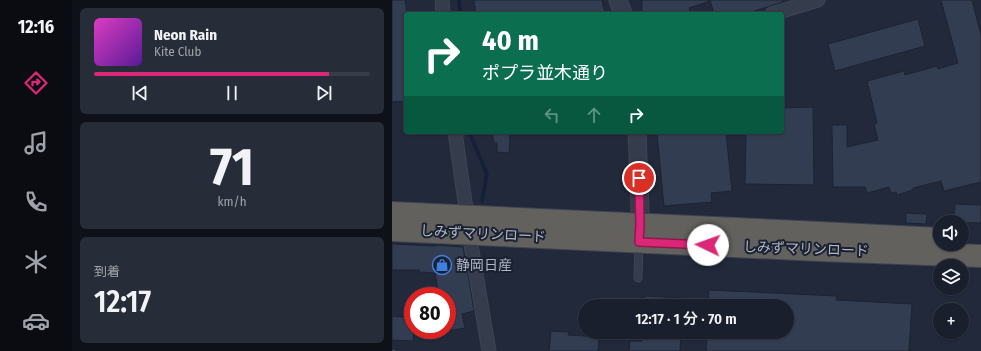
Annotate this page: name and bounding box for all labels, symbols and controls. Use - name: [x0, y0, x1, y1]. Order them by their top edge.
- text: 12:16: [18, 16, 54, 38]
- text: 40 m: [482, 24, 539, 57]
- text: Neon Rain: [154, 26, 217, 44]
- icon: right: [416, 28, 468, 80]
- text: Kite Club: [154, 44, 201, 59]
- text: ポプラ並木通り: [482, 62, 608, 84]
- icon: directions: [22, 69, 50, 97]
- icon: previous: [129, 82, 151, 104]
- icon: pause: [221, 82, 243, 104]
- icon: next: [313, 82, 335, 104]
- icon: left: [541, 104, 563, 126]
- icon: ahead: [583, 104, 605, 126]
- icon: right: [625, 104, 647, 126]
- icon: music: [22, 129, 50, 157]
- text: 71: [210, 136, 254, 199]
- pin: [622, 161, 656, 195]
- icon: arrive: [628, 167, 650, 189]
- icon: phone: [22, 188, 50, 216]
- text: km/h: [218, 194, 247, 209]
- map controls: [933, 215, 969, 339]
- button: sound: [933, 215, 969, 251]
- street label: しみずマリンロード: [420, 222, 546, 246]
- position arrow: [687, 224, 729, 266]
- street label: しみずマリンロード: [743, 238, 869, 260]
- icon: climate: [22, 248, 50, 276]
- shop icon: 静岡日産: [431, 254, 453, 276]
- place label: 静岡日産: [456, 257, 512, 274]
- button: layers: [933, 259, 969, 295]
- text: 到着: [94, 264, 120, 279]
- text: 12:17: [94, 284, 151, 320]
- speed limit sign: 80: [404, 287, 456, 339]
- button: +: [933, 303, 969, 339]
- icon: car: [22, 307, 50, 335]
- text: 12:17 · 1 分 · 70 m: [635, 310, 737, 328]

